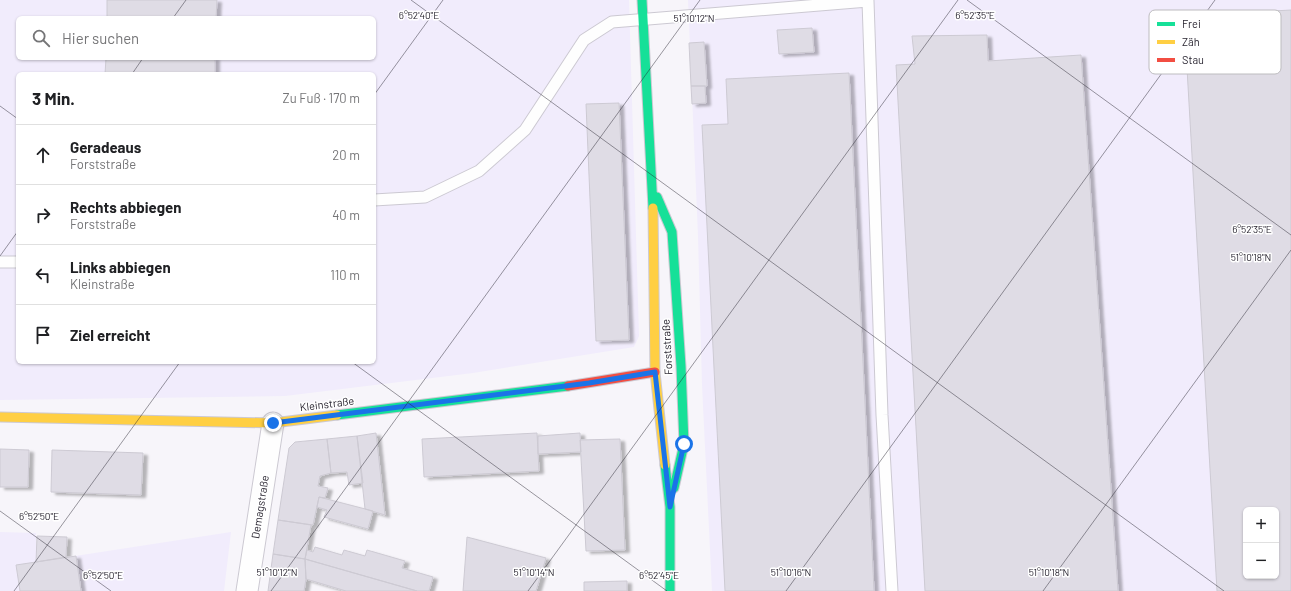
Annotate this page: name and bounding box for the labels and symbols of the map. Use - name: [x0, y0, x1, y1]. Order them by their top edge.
- text: 6°52'40"E: [399, 9, 439, 21]
- text: 6°52'35"E: [955, 9, 995, 21]
- legend: [1149, 10, 1281, 74]
- text: 51°10'12"N: [674, 12, 714, 24]
- text: Frei: [1182, 17, 1201, 30]
- text: Zäh: [1182, 35, 1200, 48]
- text: Stau: [1182, 53, 1204, 66]
- text: 6°52'35"E: [1232, 223, 1272, 235]
- text: 51°10'18"N: [1231, 251, 1271, 263]
- street label: Forststraße: [659, 319, 674, 375]
- street label: Kleinstraße: [299, 394, 355, 413]
- route end: [264, 414, 282, 432]
- route start: [675, 435, 693, 453]
- street label: Demagstraße: [248, 474, 271, 540]
- text: 6°52'50"E: [19, 510, 59, 522]
- text: 51°10'12"N: [257, 566, 297, 578]
- text: 51°10'14"N: [514, 566, 554, 578]
- text: 51°10'16"N: [771, 566, 811, 578]
- text: 51°10'18"N: [1029, 566, 1069, 578]
- text: 6°52'50"E: [83, 569, 123, 581]
- text: 6°52'45"E: [639, 569, 679, 581]

